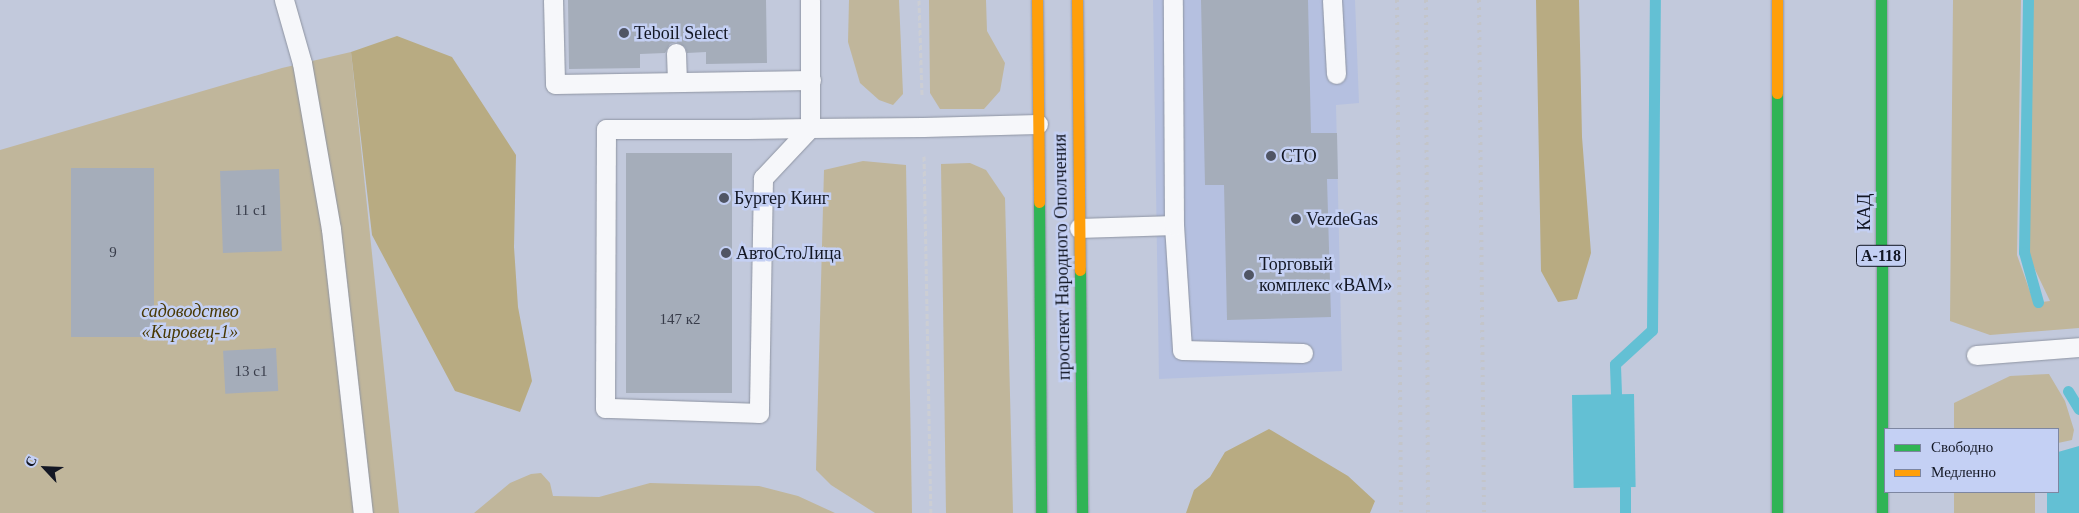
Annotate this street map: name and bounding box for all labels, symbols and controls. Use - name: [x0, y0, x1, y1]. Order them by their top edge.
- place label: Teboil Select: [634, 22, 728, 44]
- marker: Teboil Select: [618, 27, 630, 39]
- street label: проспект Народного Ополчения: [1049, 134, 1075, 380]
- place label: СТО: [1281, 145, 1317, 167]
- marker: СТО: [1265, 150, 1277, 162]
- place label: Бургер Кинг: [734, 187, 829, 209]
- marker: Бургер Кинг: [718, 192, 730, 204]
- street label: КАД: [1853, 193, 1875, 231]
- house number: 11 с1: [235, 202, 267, 220]
- place label: VezdeGas: [1306, 208, 1378, 230]
- marker: VezdeGas: [1290, 213, 1302, 225]
- place label: АвтоСтоЛица: [736, 242, 842, 264]
- road number: А-118: [1856, 242, 1906, 270]
- house number: 9: [109, 244, 117, 262]
- marker: АвтоСтоЛица: [720, 247, 732, 259]
- place label: Торговый комплекс «ВАМ»: [1259, 254, 1392, 296]
- marker: Торговый комплекс «ВАМ»: [1243, 269, 1255, 281]
- park label: садоводство «Кировец-1»: [141, 301, 239, 344]
- house number: 147 к2: [659, 311, 701, 329]
- house number: 13 с1: [235, 363, 267, 381]
- legend: [1884, 428, 2059, 493]
- text: Свободно: [1931, 439, 1993, 455]
- north arrow: [20, 443, 70, 493]
- text: С: [22, 454, 40, 469]
- text: Медленно: [1931, 464, 1996, 480]

